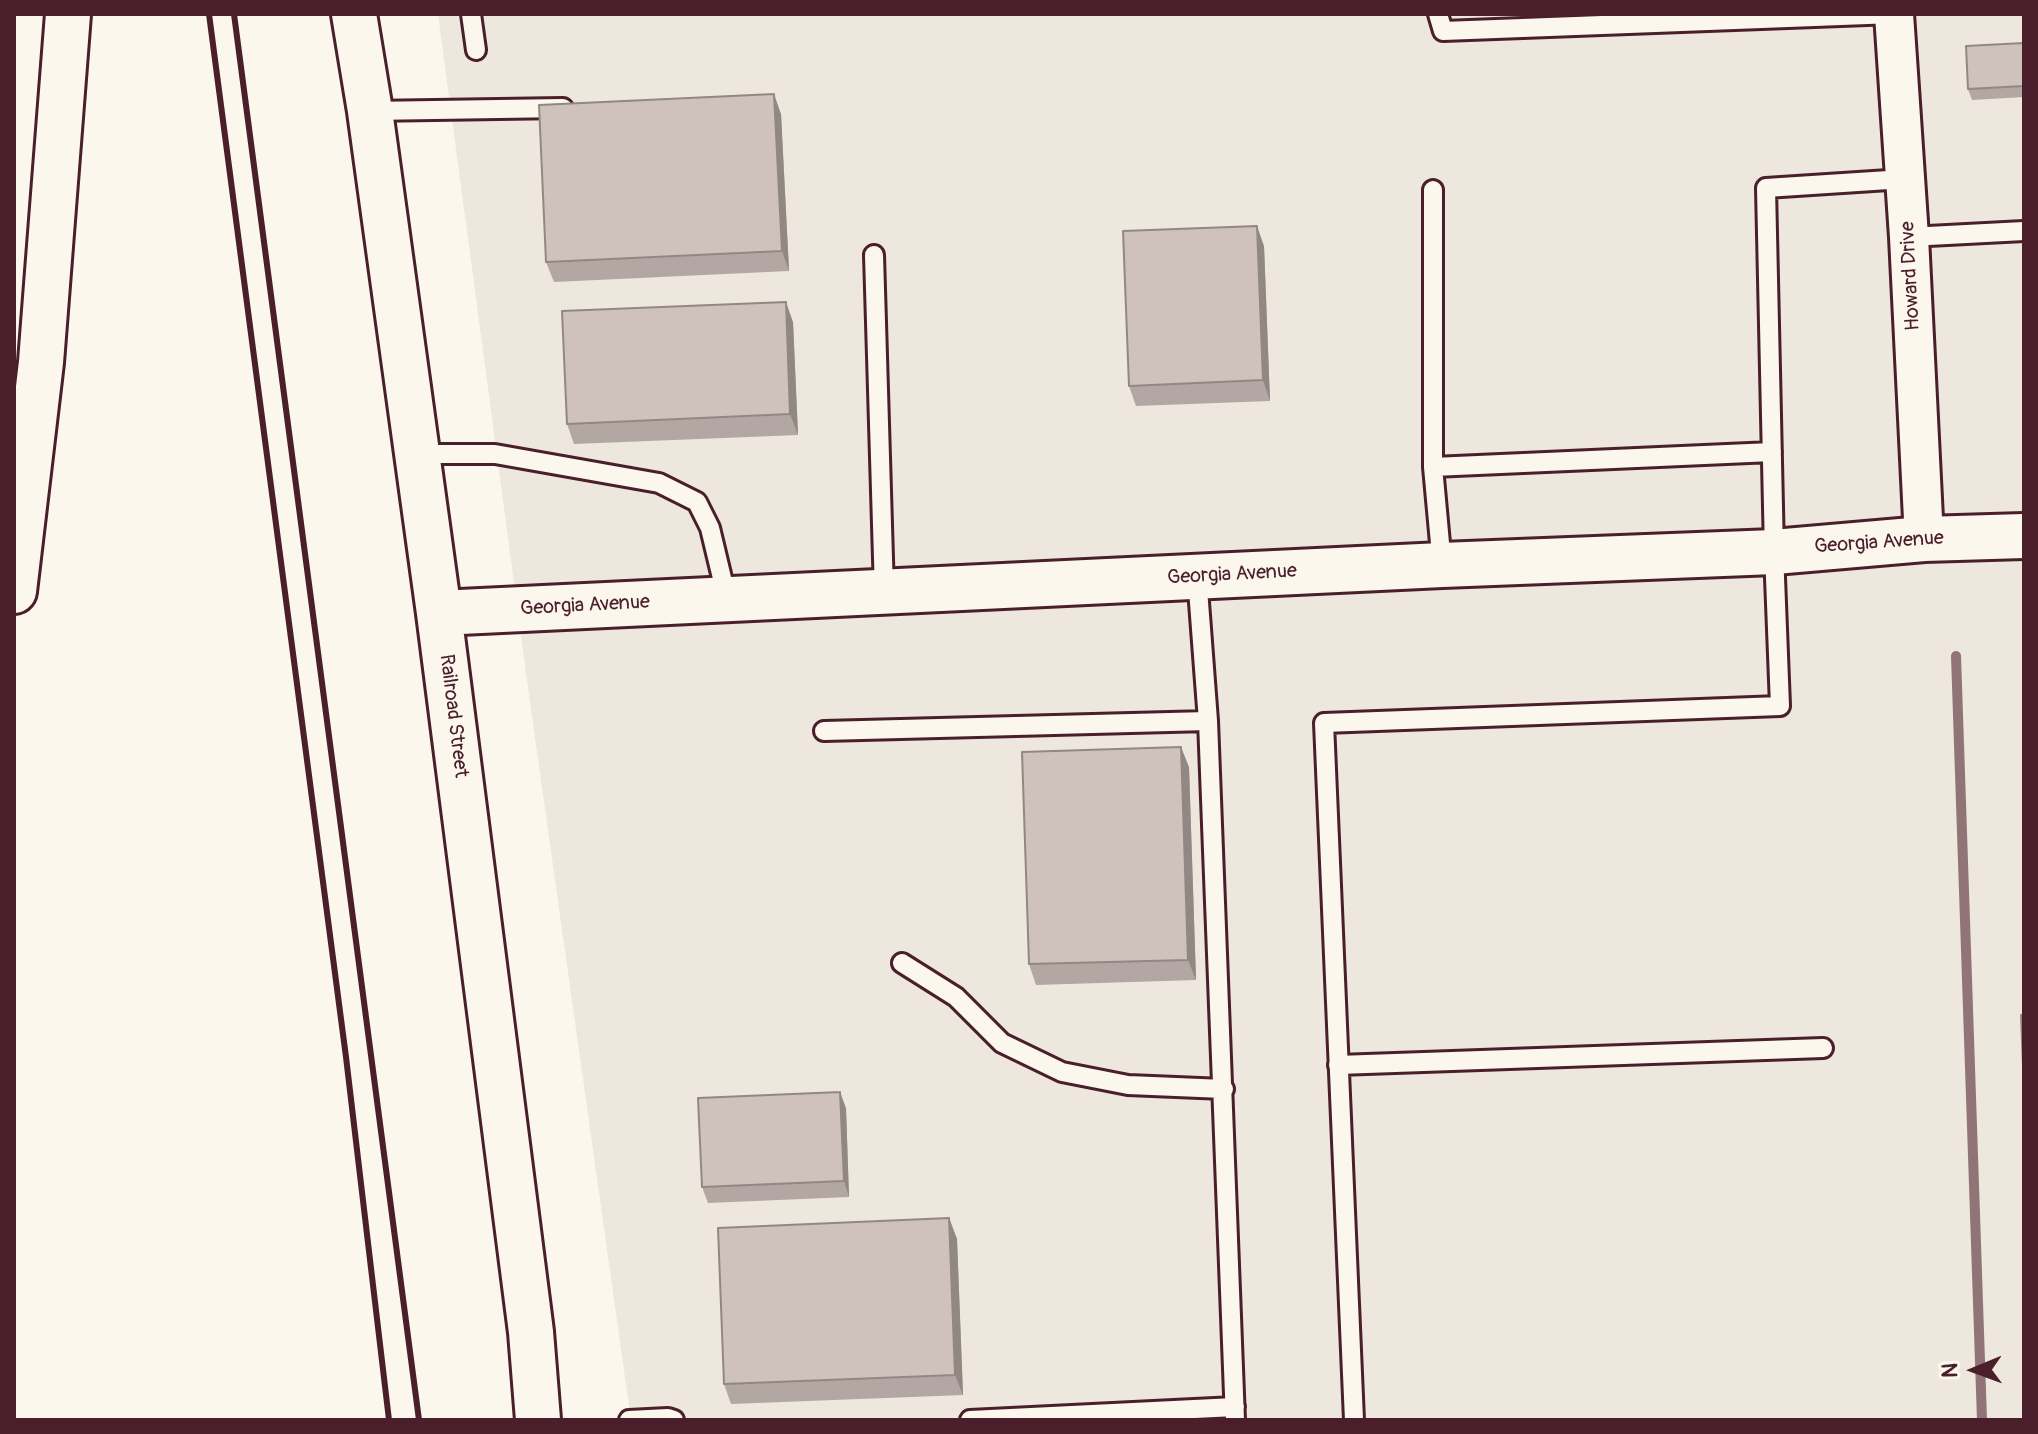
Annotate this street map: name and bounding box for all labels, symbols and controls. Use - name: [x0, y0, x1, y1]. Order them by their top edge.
- street label: Howard Drive: [1896, 221, 1926, 331]
- street label: Georgia Avenue: [1813, 527, 1945, 559]
- street label: Georgia Avenue: [1167, 560, 1297, 590]
- street label: Georgia Avenue: [520, 591, 650, 621]
- street label: Railroad Street: [434, 653, 472, 779]
- north arrow: [1934, 1330, 2014, 1410]
- text: N: [1936, 1363, 1964, 1378]

